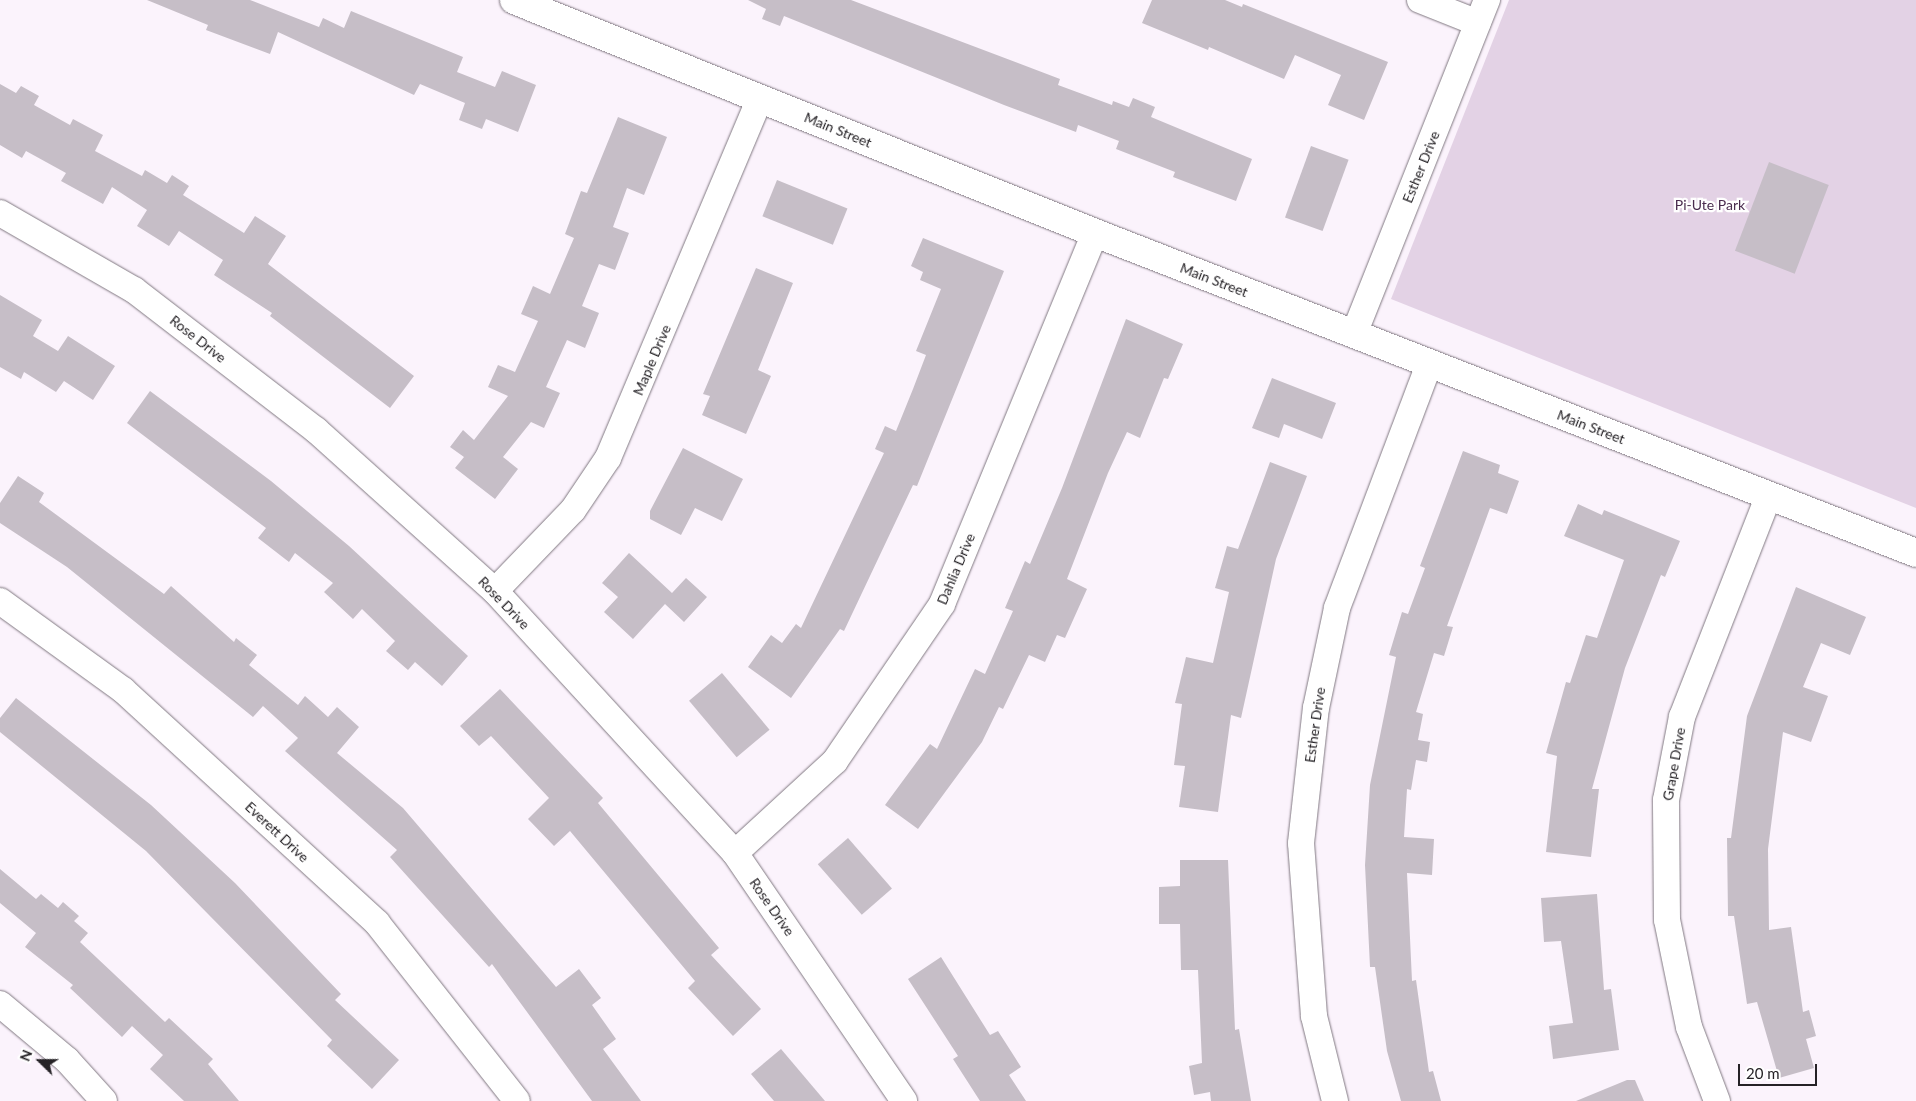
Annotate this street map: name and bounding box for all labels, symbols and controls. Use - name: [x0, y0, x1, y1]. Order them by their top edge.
- street label: Main Street: [802, 109, 874, 151]
- street label: Esther Drive: [1399, 128, 1443, 206]
- park label: Pi-Ute Park: [1675, 197, 1745, 213]
- street label: Main Street: [1178, 259, 1250, 301]
- street label: Rose Drive: [167, 312, 229, 366]
- street label: Maple Drive: [630, 322, 674, 398]
- street label: Main Street: [1555, 406, 1627, 448]
- street label: Dahlia Drive: [933, 531, 979, 607]
- street label: Rose Drive: [475, 573, 533, 633]
- street label: Esther Drive: [1301, 686, 1329, 764]
- street label: Grape Drive: [1659, 726, 1689, 802]
- street label: Everett Drive: [242, 798, 312, 866]
- street label: Rose Drive: [746, 875, 798, 939]
- north arrow: [15, 1036, 65, 1086]
- text: N: [16, 1047, 36, 1063]
- scale bar: [1741, 1054, 1820, 1086]
- text: 20 m: [1746, 1064, 1780, 1082]

